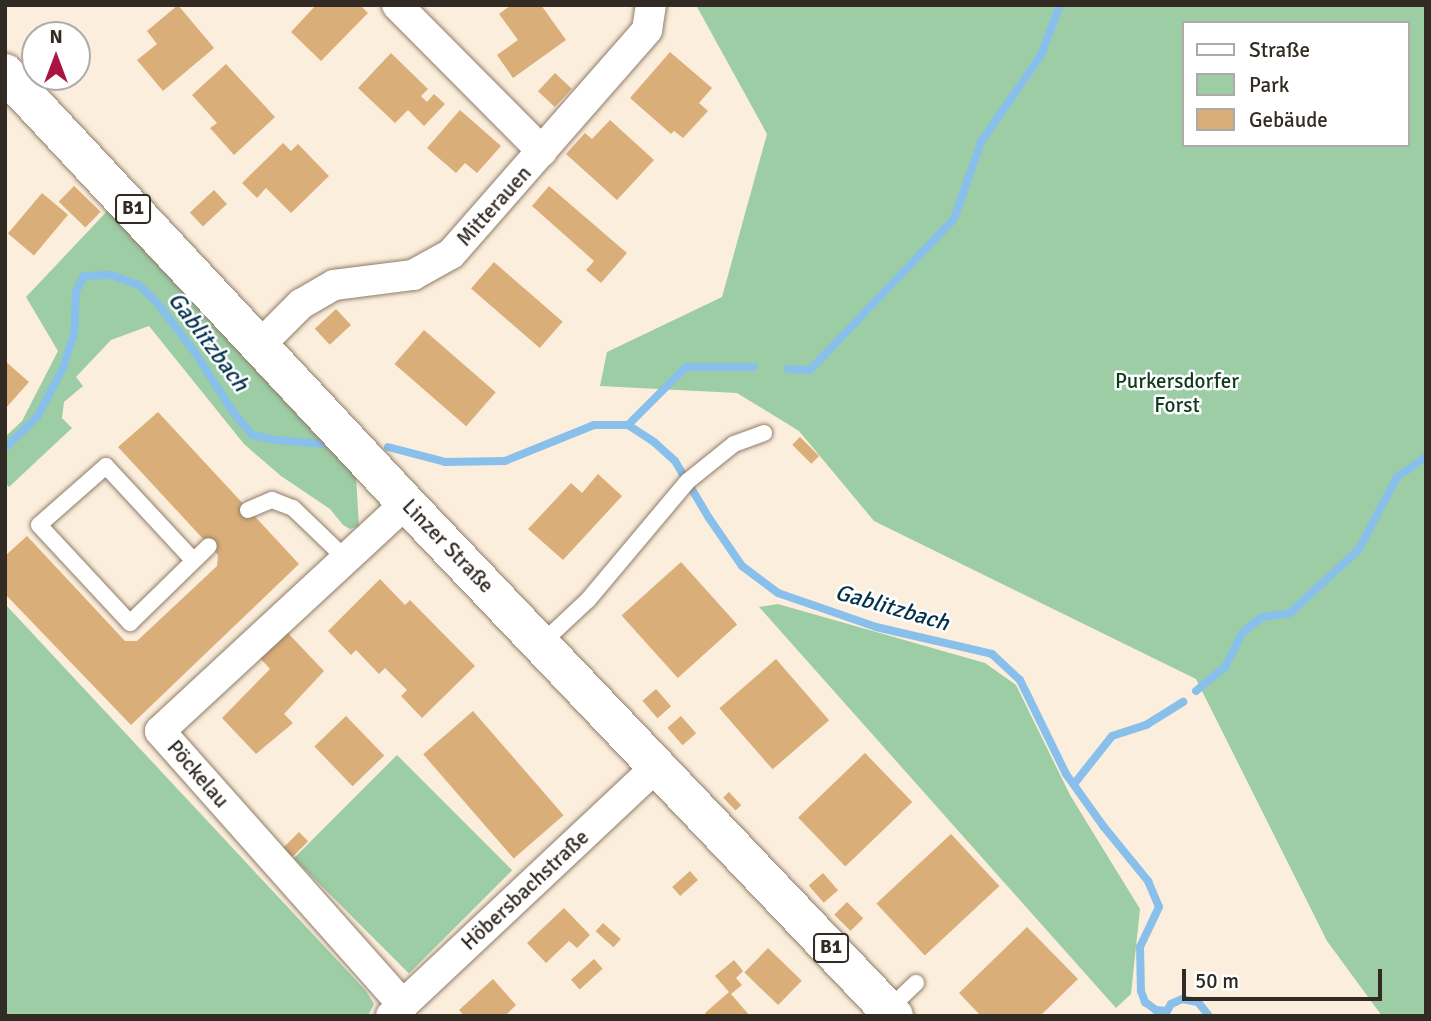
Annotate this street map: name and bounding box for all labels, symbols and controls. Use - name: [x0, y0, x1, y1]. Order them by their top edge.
- north arrow: [21, 21, 91, 91]
- legend: [1182, 21, 1410, 147]
- text: N: [49, 25, 63, 49]
- text: Straße: [1249, 37, 1310, 63]
- text: Park: [1249, 72, 1289, 98]
- text: Gebäude: [1249, 107, 1328, 133]
- street label: Mitterauen: [451, 161, 537, 251]
- road number: B1: [114, 194, 152, 224]
- water label: Gablitzbach: [162, 287, 254, 397]
- park label: Purkersdorfer Forst: [1115, 368, 1239, 418]
- street label: Linzer Straße: [397, 494, 499, 598]
- water label: Gablitzbach: [832, 579, 952, 637]
- street label: Pöckelau: [162, 735, 234, 813]
- street label: Höbersbachstraße: [456, 825, 594, 955]
- road number: B1: [812, 932, 850, 964]
- scale bar: [1186, 954, 1386, 998]
- text: 50 m: [1195, 968, 1239, 994]

